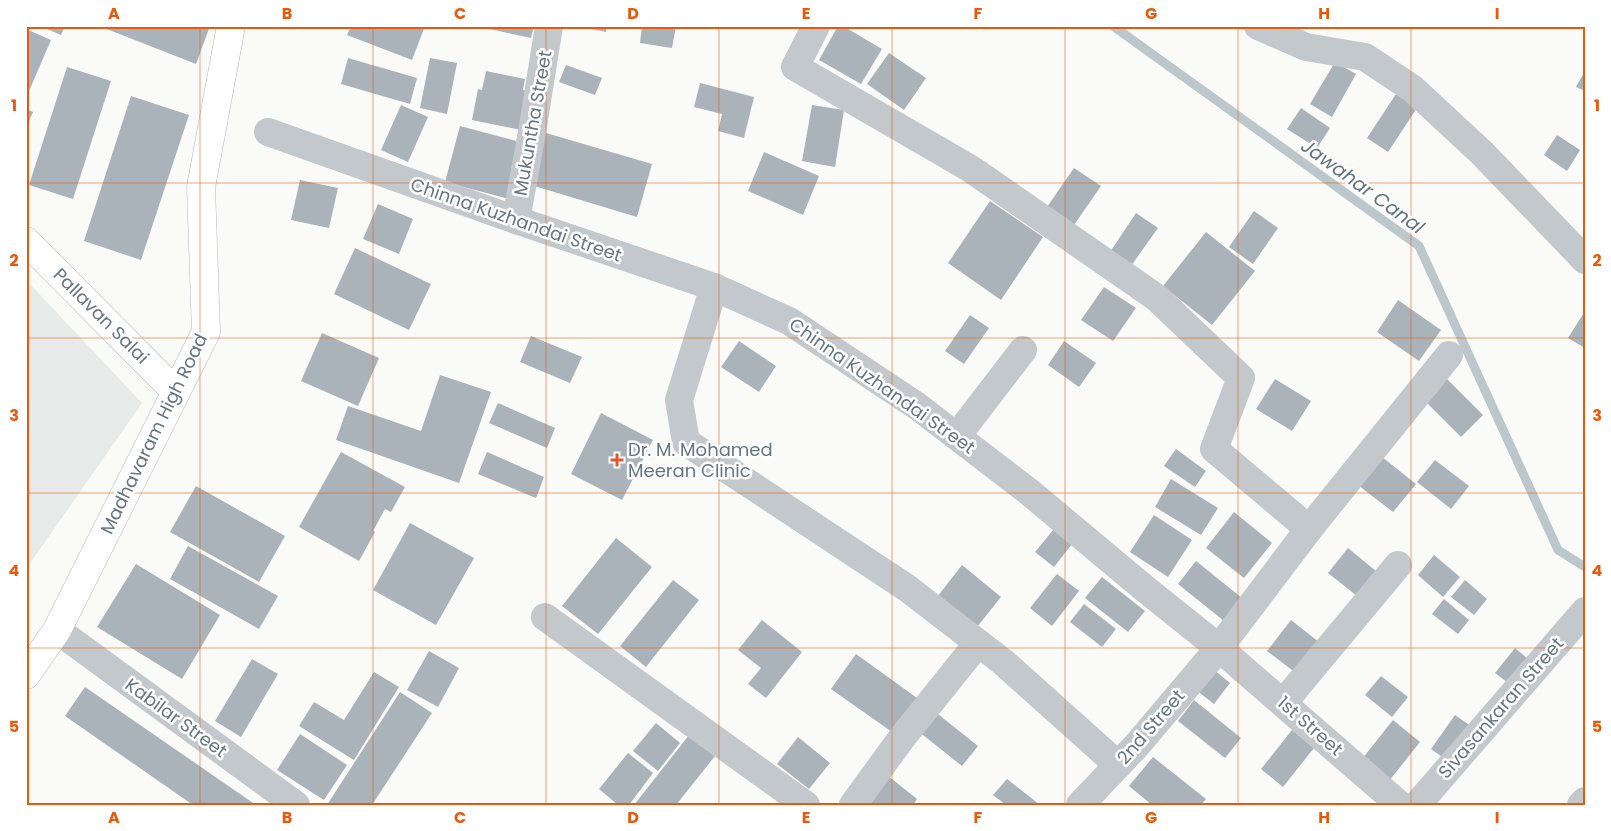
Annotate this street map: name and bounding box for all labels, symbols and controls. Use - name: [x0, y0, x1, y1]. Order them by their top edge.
- text: A: [108, 2, 120, 25]
- text: B: [282, 2, 292, 25]
- text: C: [454, 2, 466, 25]
- text: D: [627, 2, 639, 25]
- text: E: [802, 2, 810, 25]
- text: F: [974, 2, 983, 25]
- text: G: [1145, 2, 1157, 25]
- text: H: [1318, 2, 1330, 25]
- text: I: [1495, 2, 1499, 25]
- street label: Mukuntha Street: [507, 48, 558, 198]
- text: 1: [11, 94, 17, 117]
- text: 1: [1594, 94, 1600, 117]
- water label: Jawahar Canal: [1296, 132, 1430, 241]
- street label: Chinna Kuzhandai Street: [407, 172, 625, 267]
- text: 2: [9, 249, 19, 272]
- text: 2: [1592, 249, 1602, 272]
- street label: Pallavan Salai: [48, 262, 155, 369]
- street label: Chinna Kuzhandai Street: [784, 312, 980, 459]
- street label: Madhavaram High Road: [94, 329, 213, 538]
- text: 3: [9, 404, 19, 427]
- text: 3: [1592, 404, 1602, 427]
- place label: Dr. M. Mohamed Meeran Clinic: [628, 437, 773, 483]
- marker: Dr. M. Mohamed Meeran Clinic: [610, 453, 624, 467]
- text: 4: [9, 559, 20, 582]
- text: 4: [1592, 559, 1603, 582]
- street label: Sivasankaran Street: [1432, 632, 1569, 784]
- street label: Kabilar Street: [120, 672, 232, 763]
- street label: 2nd Street: [1111, 684, 1190, 769]
- street label: 1st Street: [1272, 690, 1348, 761]
- text: 5: [9, 715, 19, 738]
- text: 5: [1592, 715, 1602, 738]
- text: A: [108, 806, 120, 829]
- text: B: [282, 806, 292, 829]
- text: C: [454, 806, 466, 829]
- text: D: [627, 806, 639, 829]
- text: E: [802, 806, 810, 829]
- text: F: [974, 806, 983, 829]
- text: G: [1145, 806, 1157, 829]
- text: H: [1318, 806, 1330, 829]
- text: I: [1495, 806, 1499, 829]

